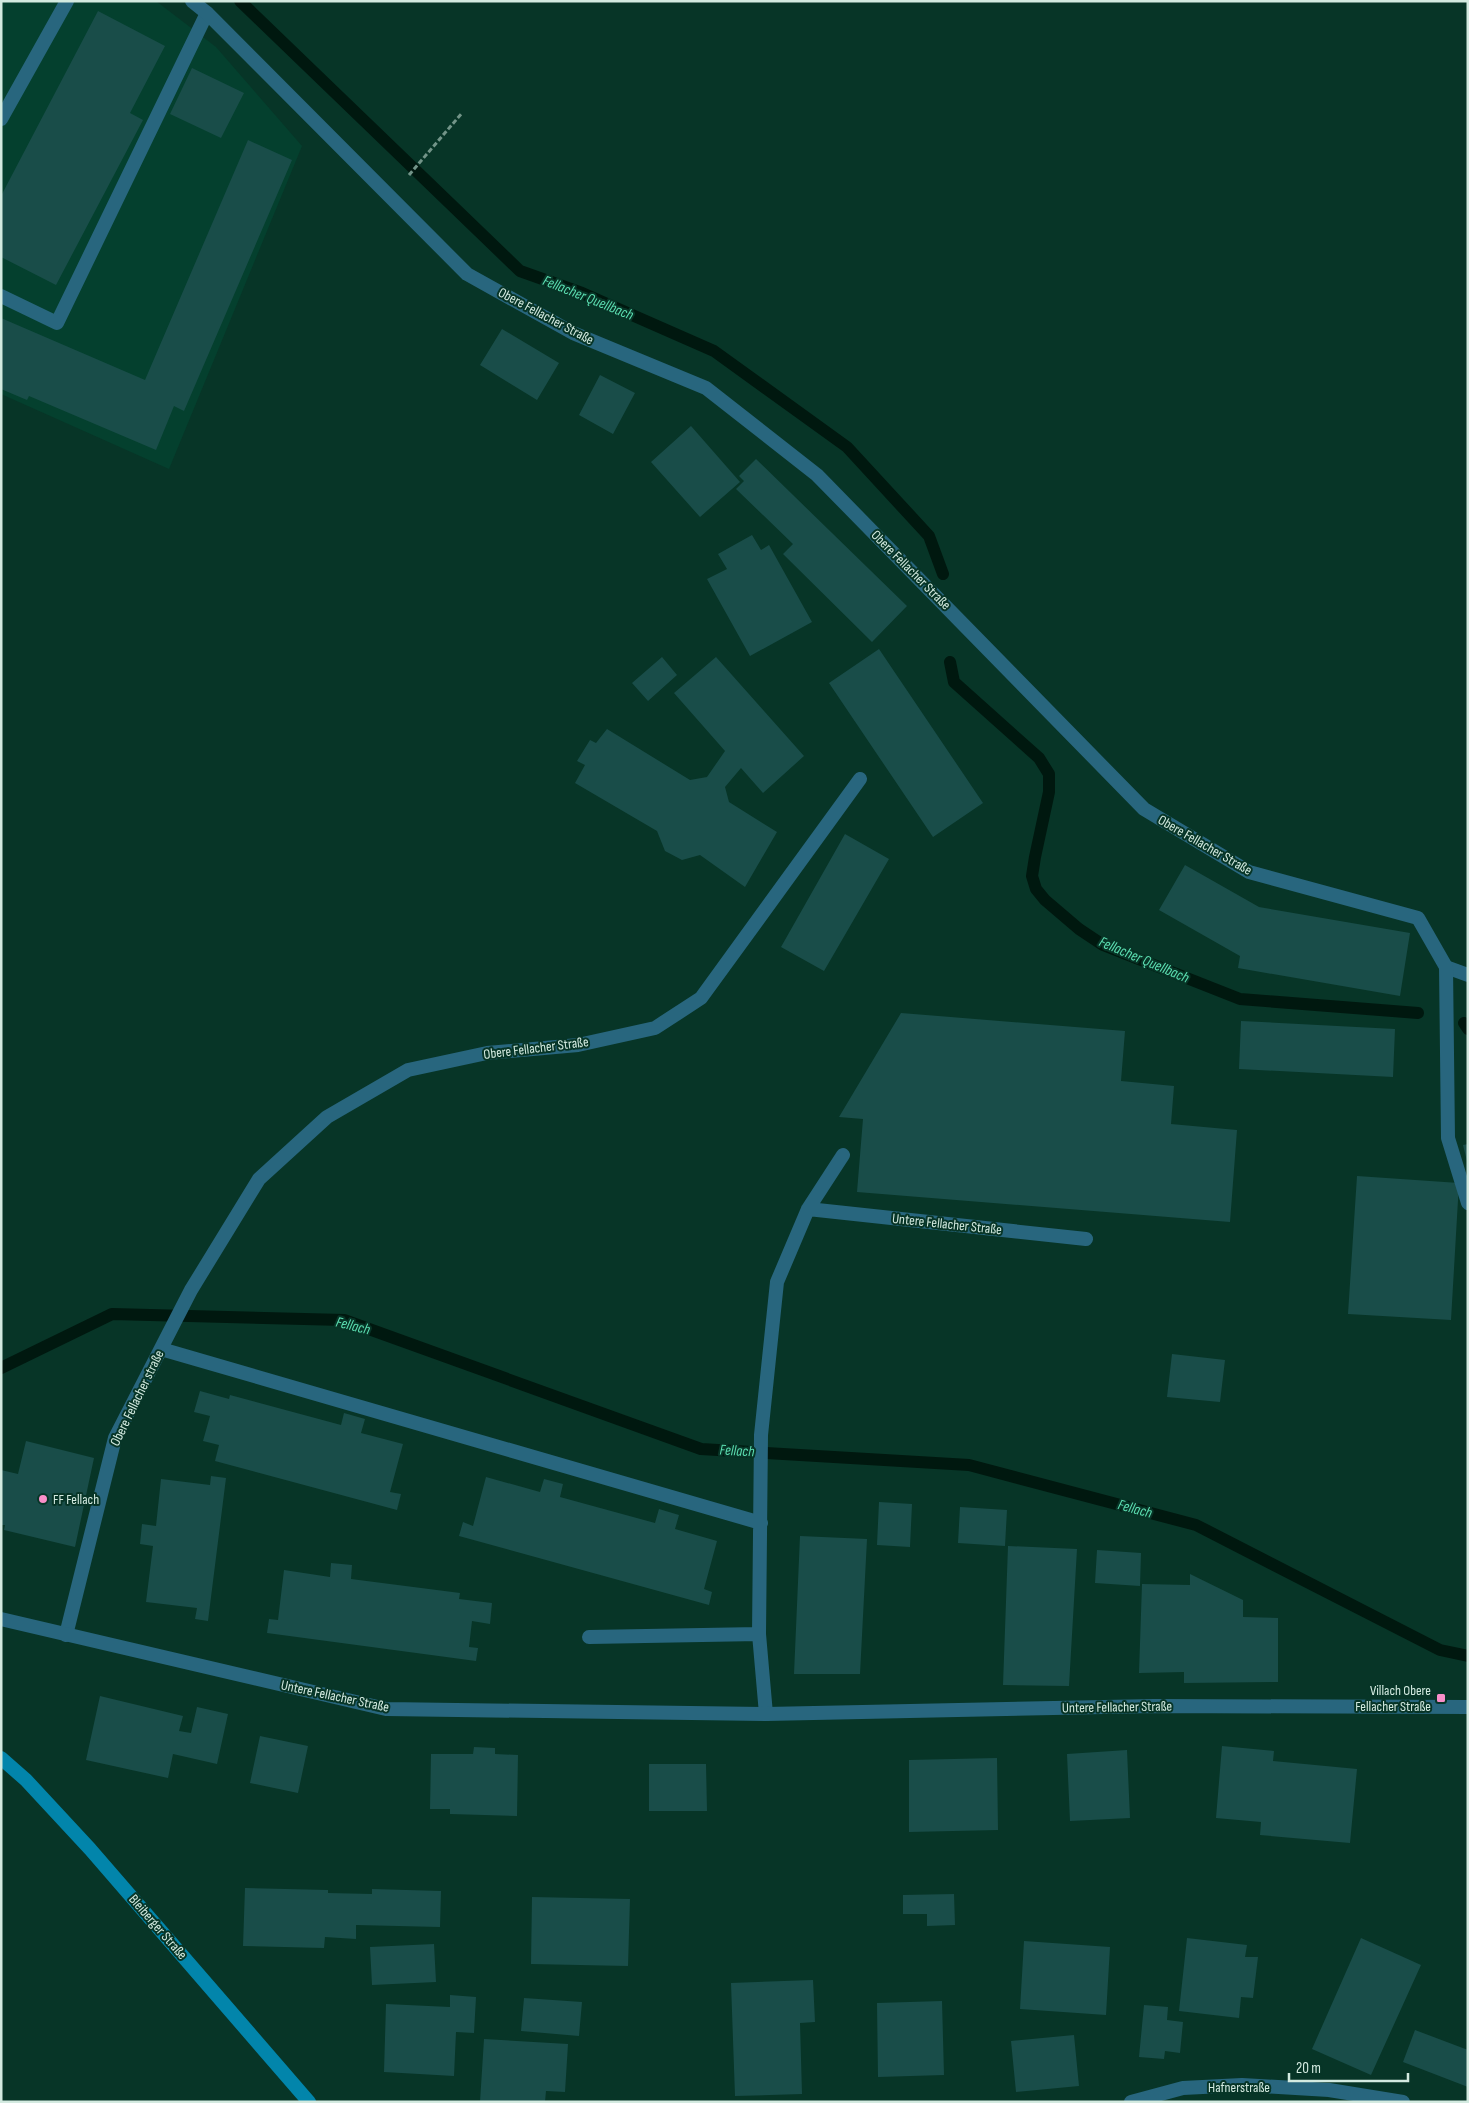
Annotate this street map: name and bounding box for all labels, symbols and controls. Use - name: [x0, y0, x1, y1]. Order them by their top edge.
- water label: Fellacher Quellbach: [540, 271, 636, 325]
- street label: Obere Fellacher Straße: [495, 284, 597, 348]
- street label: Obere Fellacher Straße: [868, 527, 954, 613]
- street label: Obere Fellacher Straße: [1155, 811, 1255, 879]
- water label: Fellacher Quellbach: [1096, 932, 1192, 988]
- street label: Obere Fellacher Straße: [482, 1033, 590, 1063]
- street label: Untere Fellacher Straße: [891, 1210, 1003, 1238]
- water label: Fellach: [334, 1313, 372, 1339]
- street label: Obere Fellacher straße: [106, 1347, 168, 1449]
- water label: Fellach: [719, 1441, 755, 1461]
- place label: FF Fellach: [53, 1491, 99, 1508]
- marker: FF Fellach: [37, 1493, 49, 1505]
- water label: Fellach: [1116, 1495, 1154, 1523]
- street label: Untere Fellacher Straße: [279, 1676, 391, 1716]
- place label: Villach Obere Fellacher Straße: [1355, 1682, 1431, 1715]
- marker: Villach Obere Fellacher Straße: [1435, 1692, 1447, 1704]
- street label: Untere Fellacher Straße: [1062, 1698, 1172, 1716]
- street label: Bleiberger Straße: [125, 1891, 191, 1963]
- scale bar: [1289, 2050, 1408, 2082]
- text: 20 m: [1296, 2059, 1321, 2078]
- street label: Hafnerstraße: [1208, 2079, 1270, 2096]

